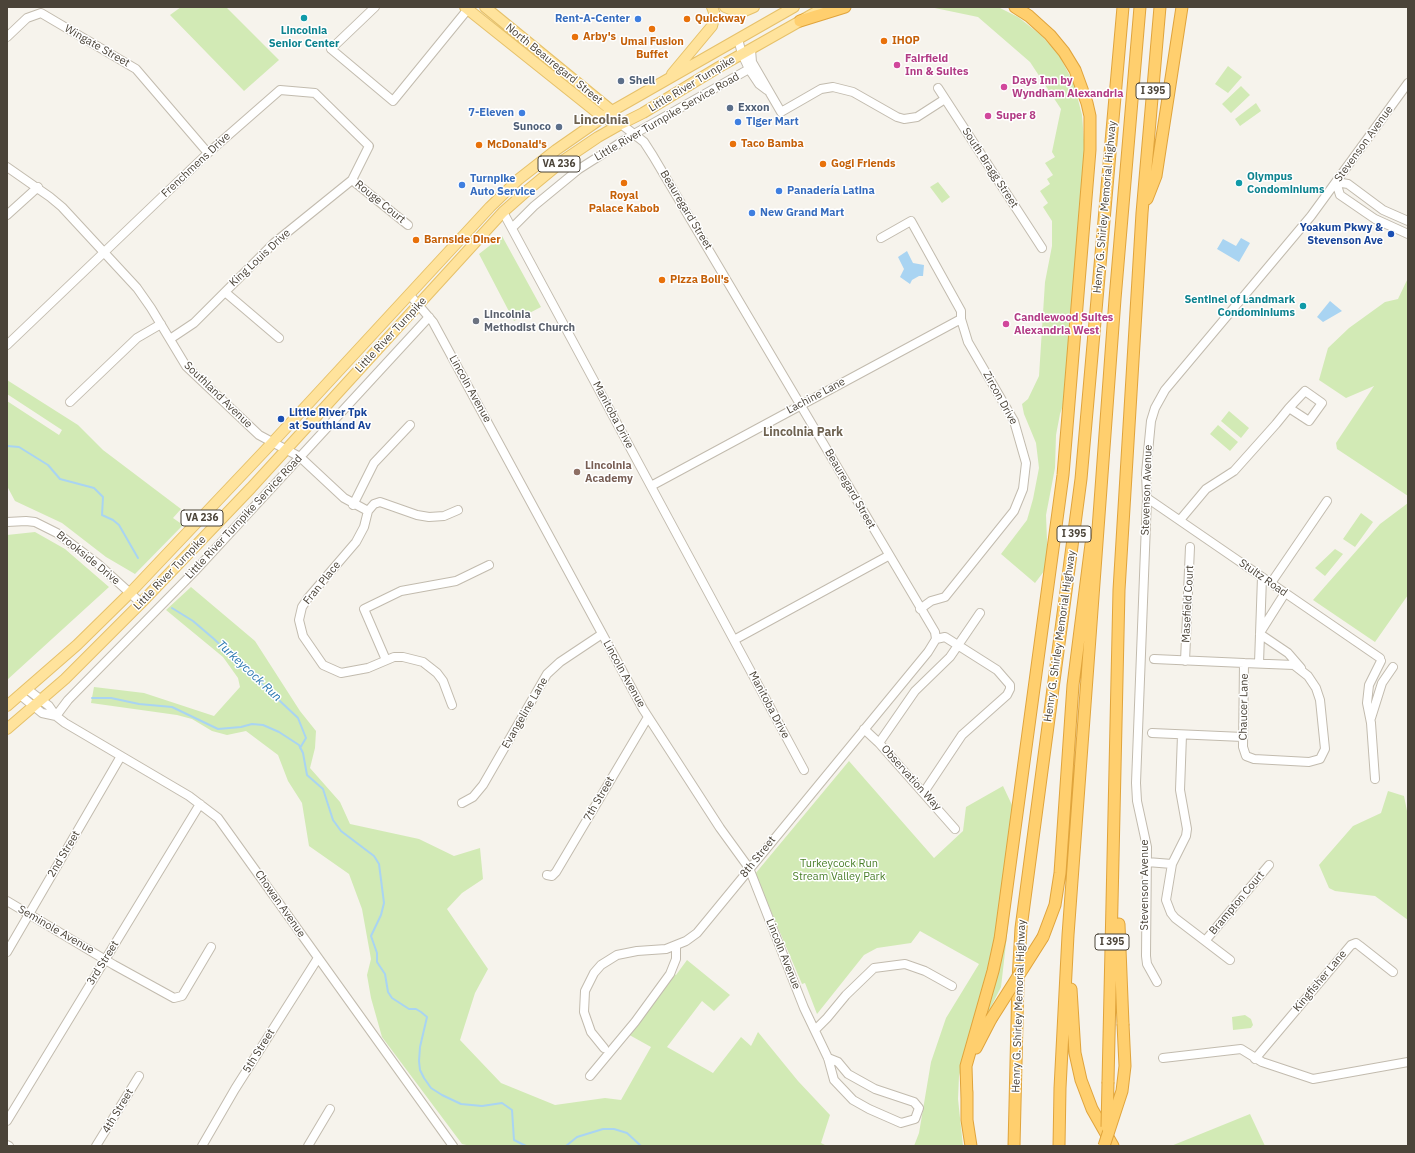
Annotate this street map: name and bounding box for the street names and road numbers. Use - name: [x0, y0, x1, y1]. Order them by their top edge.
- street label: North Beauregard Street: [503, 21, 605, 107]
- street label: Wingate Street: [62, 22, 132, 70]
- street label: Little River Turnpike: [646, 53, 738, 115]
- street label: Little River Turnpike Service Road: [592, 70, 742, 164]
- road number: I 395: [1136, 83, 1170, 99]
- street label: Stevenson Avenue: [1332, 103, 1396, 185]
- street label: Henry G. Shirley Memorial Highway: [1091, 120, 1119, 294]
- street label: South Bragg Street: [959, 125, 1021, 211]
- street label: Frenchmens Drive: [159, 130, 233, 200]
- road number: VA 236: [538, 156, 580, 172]
- street label: Beauregard Street: [657, 168, 715, 252]
- street label: Rouge Court: [352, 178, 408, 226]
- street label: King Louis Drive: [227, 226, 293, 290]
- street label: Little River Turnpike: [353, 295, 429, 375]
- street label: Lincoln Avenue: [446, 353, 494, 425]
- street label: Southland Avenue: [181, 359, 255, 431]
- street label: Zircon Drive: [980, 369, 1020, 427]
- street label: Lachine Lane: [784, 375, 848, 417]
- street label: Manitoba Drive: [590, 379, 636, 451]
- street label: Stevenson Avenue: [1139, 444, 1155, 536]
- street label: Beauregard Street: [822, 447, 878, 531]
- street label: Little River Turnpike Service Road: [183, 452, 305, 582]
- road number: VA 236: [181, 510, 223, 526]
- road number: I 395: [1057, 526, 1091, 542]
- street label: Brookside Drive: [54, 528, 122, 588]
- street label: Little River Turnpike: [131, 533, 209, 613]
- street label: Henry G. Shirley Memorial Highway: [1041, 549, 1079, 723]
- street label: Stultz Road: [1236, 556, 1290, 600]
- street label: Fran Place: [301, 559, 343, 607]
- street label: Masefield Court: [1179, 565, 1197, 643]
- street label: Lincoln Avenue: [600, 638, 648, 710]
- street label: Manitoba Drive: [746, 669, 792, 741]
- street label: Chaucer Lane: [1237, 673, 1251, 741]
- street label: Evangeline Lane: [499, 675, 551, 751]
- street label: Observation Way: [878, 743, 944, 813]
- street label: 7th Street: [581, 774, 617, 824]
- street label: 2nd Street: [45, 828, 83, 880]
- street label: 8th Street: [737, 834, 779, 880]
- street label: Stevenson Avenue: [1138, 840, 1152, 930]
- street label: Chowan Avenue: [252, 868, 308, 940]
- street label: Brampton Court: [1207, 869, 1267, 937]
- street label: Seminole Avenue: [16, 903, 96, 957]
- street label: Lincoln Avenue: [763, 917, 803, 991]
- street label: Henry G. Shirley Memorial Highway: [1009, 919, 1029, 1093]
- road number: I 395: [1095, 934, 1129, 950]
- street label: 3rd Street: [84, 938, 122, 988]
- street label: Kingfisher Lane: [1291, 948, 1349, 1014]
- street label: 5th Street: [240, 1027, 278, 1075]
- street label: 4th Street: [100, 1086, 136, 1136]

